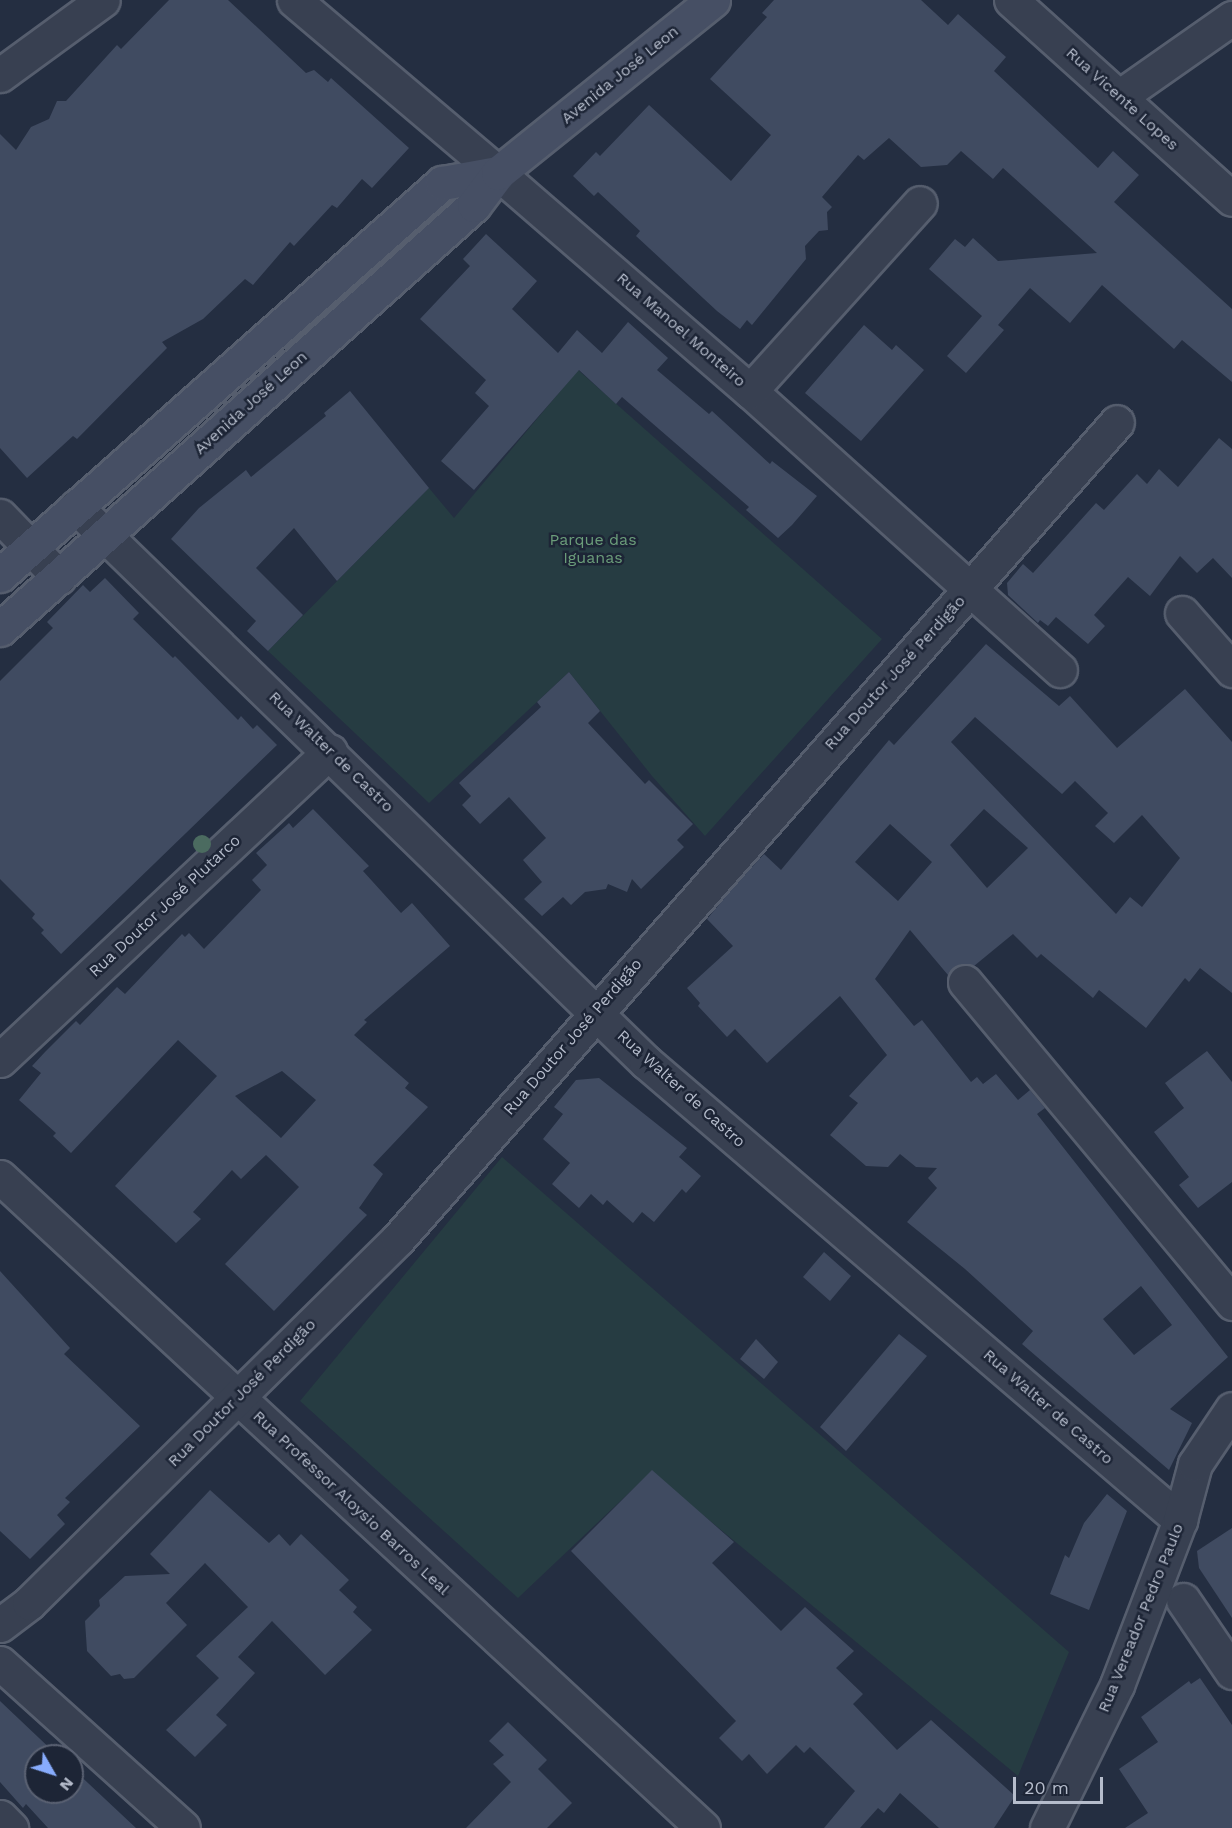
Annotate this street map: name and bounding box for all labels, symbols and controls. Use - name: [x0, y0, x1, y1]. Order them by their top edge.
- street label: Avenida José Leon: [557, 22, 683, 128]
- street label: Rua Vicente Lopes: [1062, 43, 1182, 155]
- street label: Rua Manoel Monteiro: [612, 268, 750, 392]
- street label: Avenida José Leon: [190, 347, 312, 459]
- park label: Parque das Iguanas: [549, 530, 637, 568]
- street label: Rua Doutor José Perdigão: [820, 591, 970, 755]
- street label: Rua Walter de Castro: [264, 687, 398, 817]
- street label: Rua Doutor José Plutarco: [85, 830, 245, 982]
- street label: Rua Doutor José Perdigão: [499, 954, 647, 1120]
- street label: Rua Walter de Castro: [613, 1026, 749, 1152]
- street label: Rua Doutor José Perdigão: [164, 1315, 320, 1471]
- street label: Rua Walter de Castro: [979, 1345, 1117, 1469]
- street label: Rua Professor Aloysio Barros Leal: [248, 1406, 454, 1600]
- street label: Rua Vereador Pedro Paulo: [1094, 1520, 1188, 1716]
- north arrow: [24, 1744, 84, 1804]
- scale bar: [1016, 1765, 1106, 1803]
- text: N: [56, 1774, 78, 1795]
- text: 20 m: [1024, 1777, 1069, 1798]

